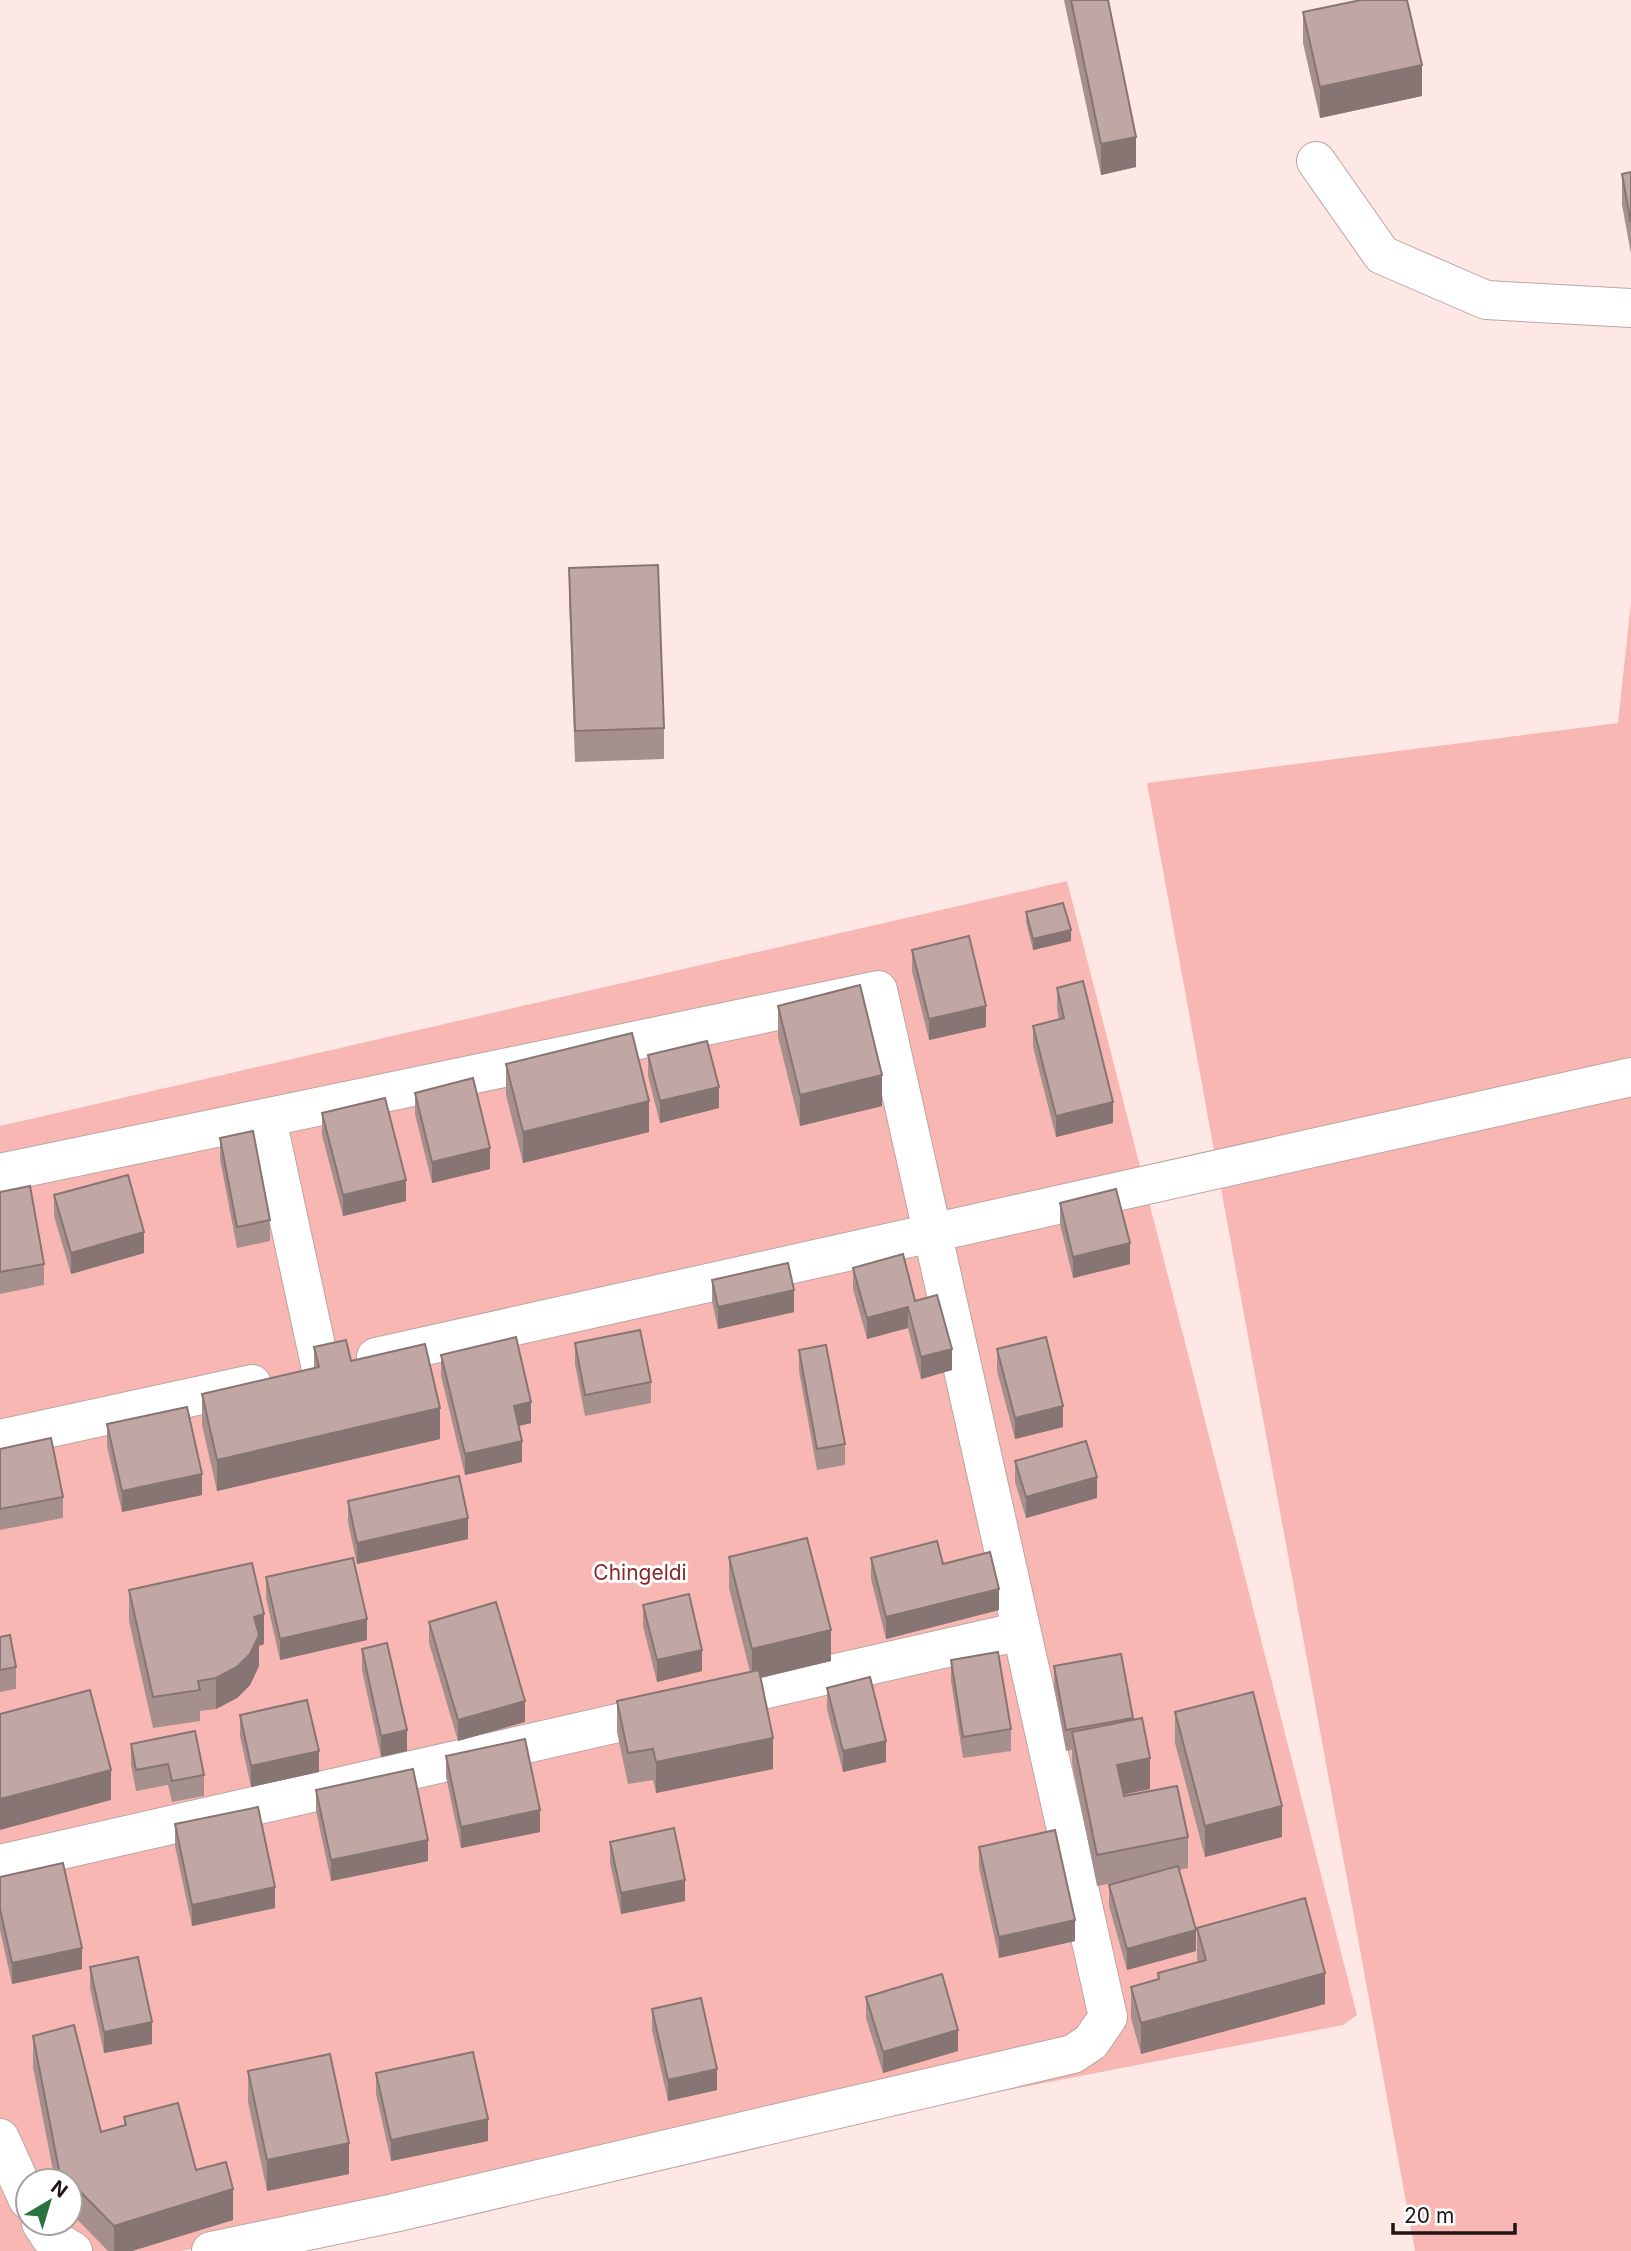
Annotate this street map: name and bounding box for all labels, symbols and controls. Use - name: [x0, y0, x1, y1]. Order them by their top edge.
- park label: Chingeldi: [593, 1560, 687, 1585]
- north arrow: [14, 2167, 84, 2237]
- text: N: [46, 2175, 72, 2203]
- scale bar: [1393, 2192, 1516, 2236]
- text: 20 m: [1404, 2203, 1454, 2228]

